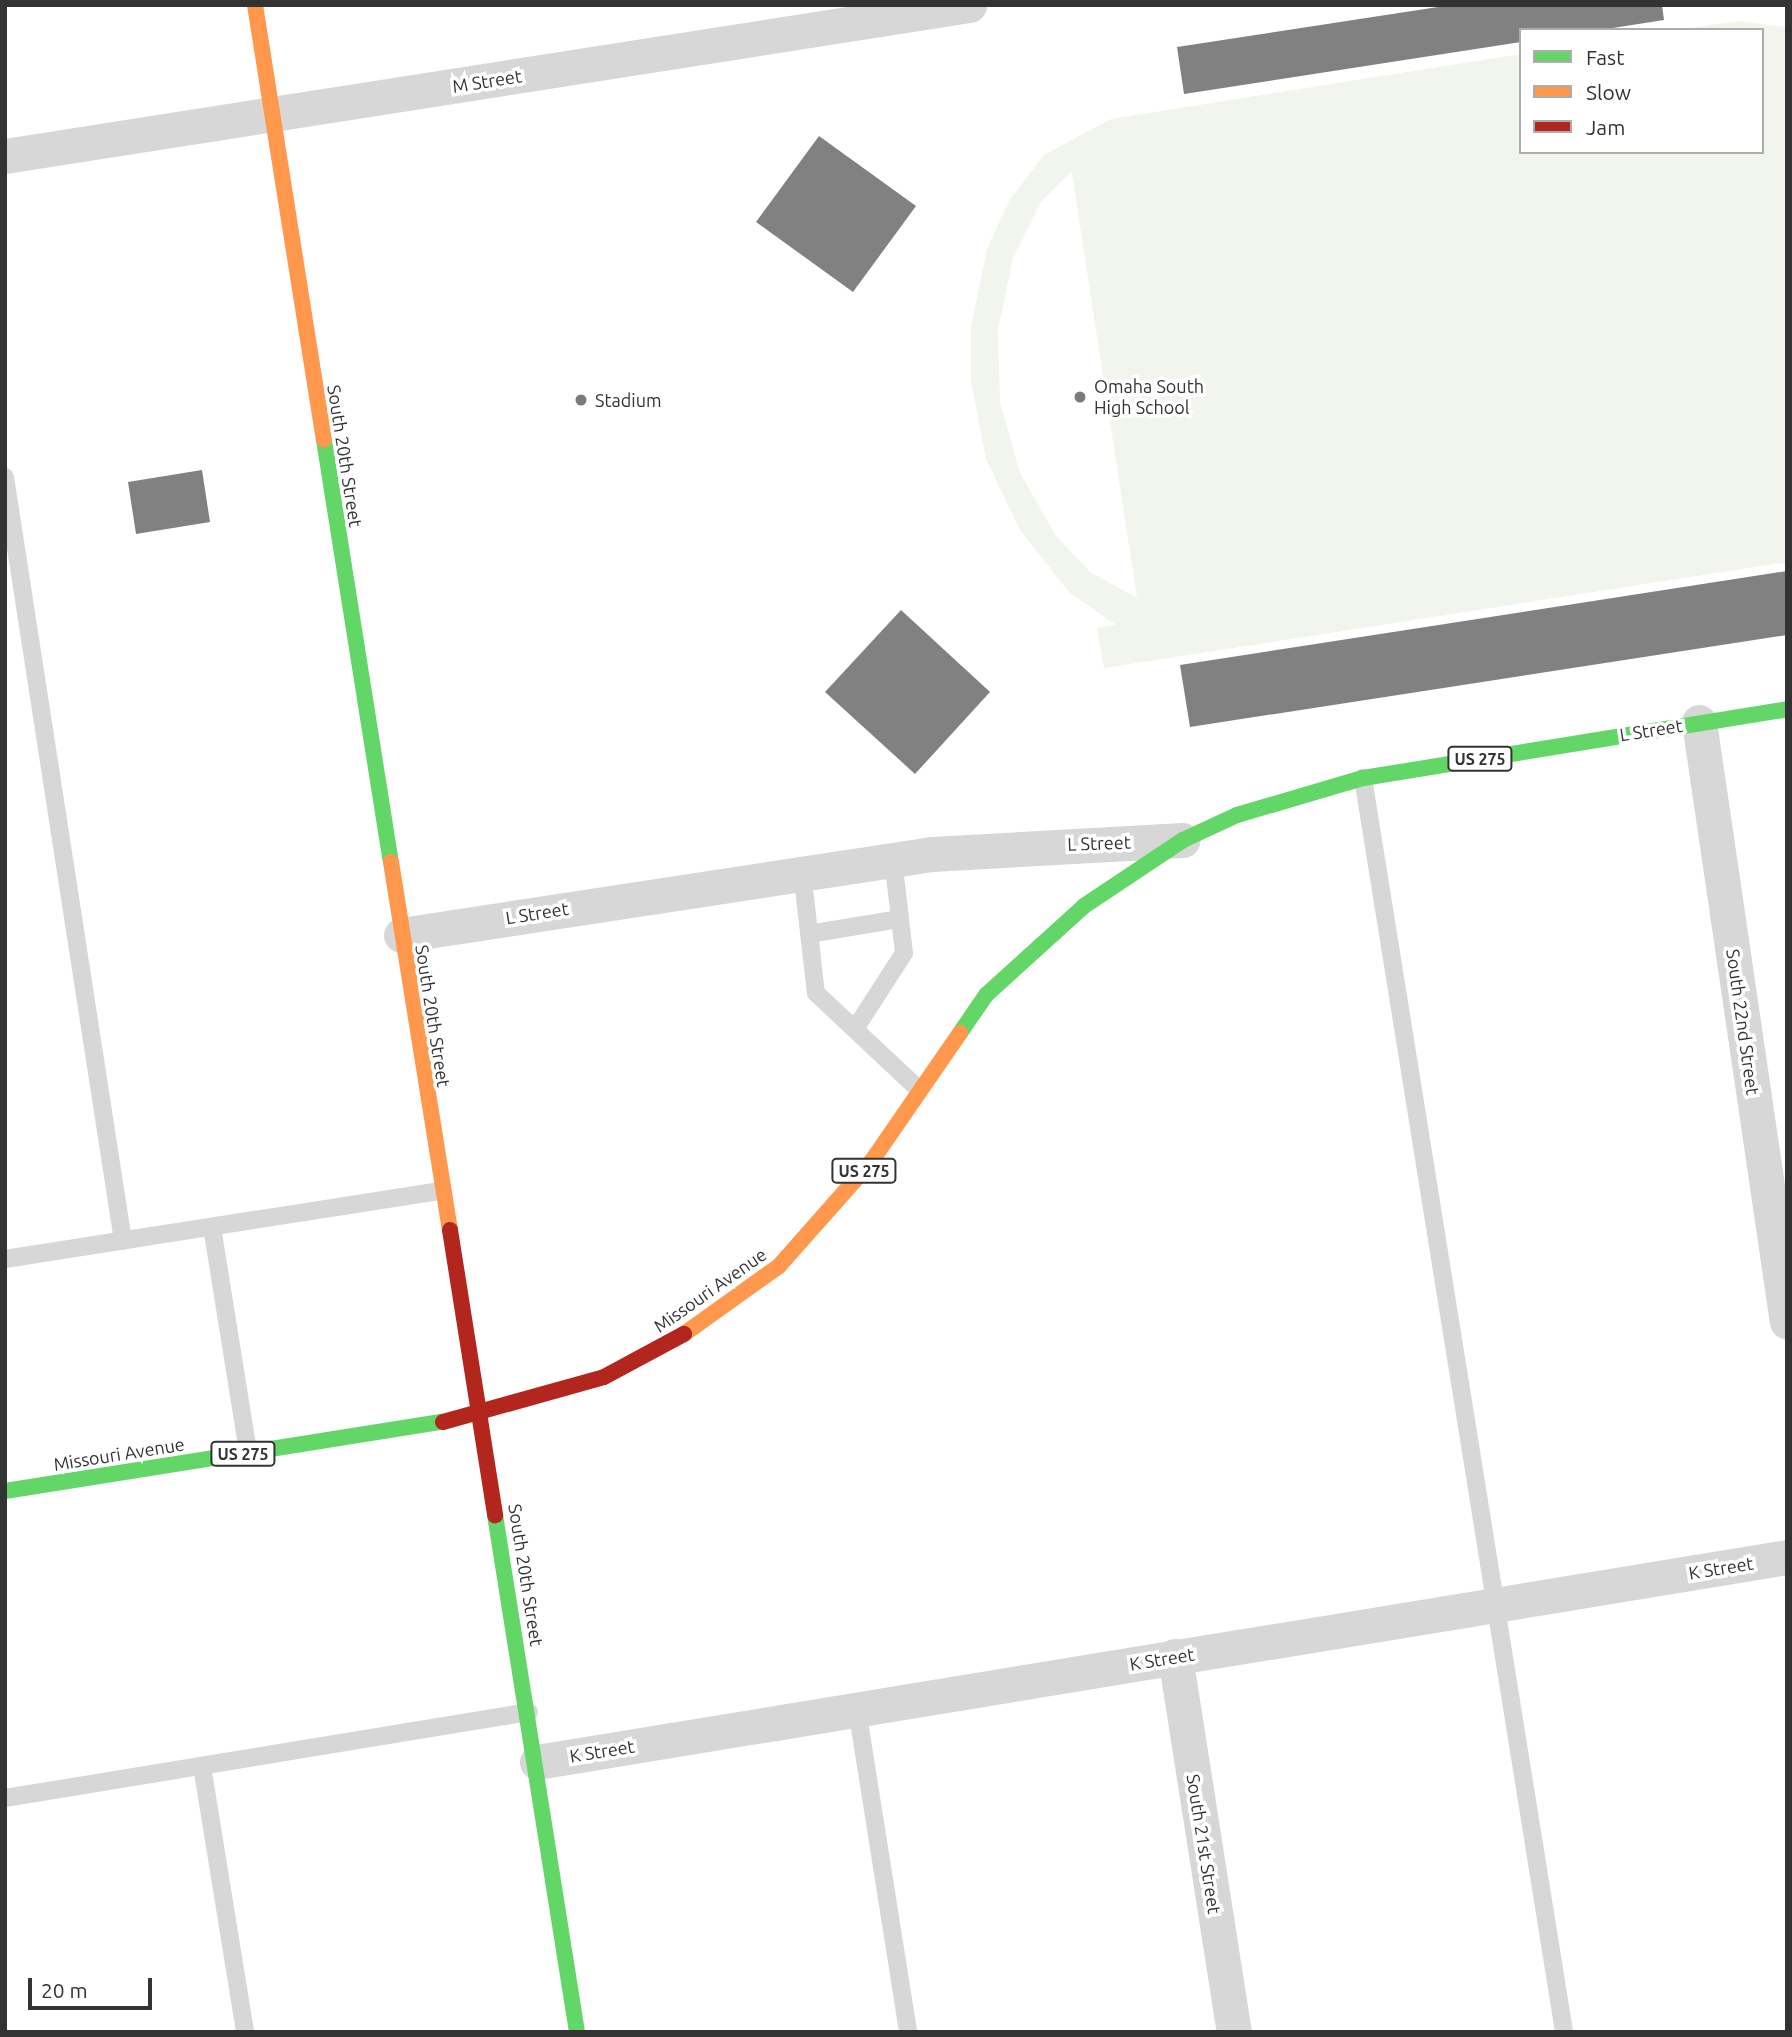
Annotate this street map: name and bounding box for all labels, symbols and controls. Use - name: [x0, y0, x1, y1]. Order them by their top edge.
- legend: [1519, 28, 1764, 154]
- text: Fast: [1586, 45, 1624, 69]
- street label: M Street: [451, 65, 523, 97]
- text: Slow: [1586, 80, 1631, 104]
- text: Jam: [1586, 115, 1625, 139]
- place label: Omaha South High School: [1094, 376, 1204, 418]
- street label: South 20th Street: [323, 383, 367, 529]
- place label: Stadium: [595, 389, 661, 411]
- marker: Omaha South High School: [1072, 389, 1088, 405]
- marker: Stadium: [573, 392, 589, 408]
- street label: L Street: [1618, 714, 1684, 746]
- road number: US 275: [1447, 746, 1513, 772]
- street label: L Street: [1067, 831, 1131, 855]
- street label: L Street: [504, 897, 570, 929]
- street label: South 20th Street: [411, 943, 455, 1089]
- street label: South 22nd Street: [1722, 948, 1764, 1096]
- road number: US 275: [831, 1158, 897, 1184]
- street label: Missouri Avenue: [650, 1243, 770, 1337]
- street label: Missouri Avenue: [52, 1433, 186, 1475]
- road number: US 275: [210, 1442, 276, 1466]
- street label: South 20th Street: [504, 1502, 548, 1648]
- street label: K Street: [1687, 1552, 1755, 1584]
- street label: K Street: [1128, 1643, 1196, 1675]
- street label: K Street: [568, 1735, 636, 1767]
- street label: South 21st Street: [1182, 1773, 1226, 1915]
- scale bar: [32, 1964, 156, 2008]
- text: 20 m: [41, 1978, 88, 2002]

